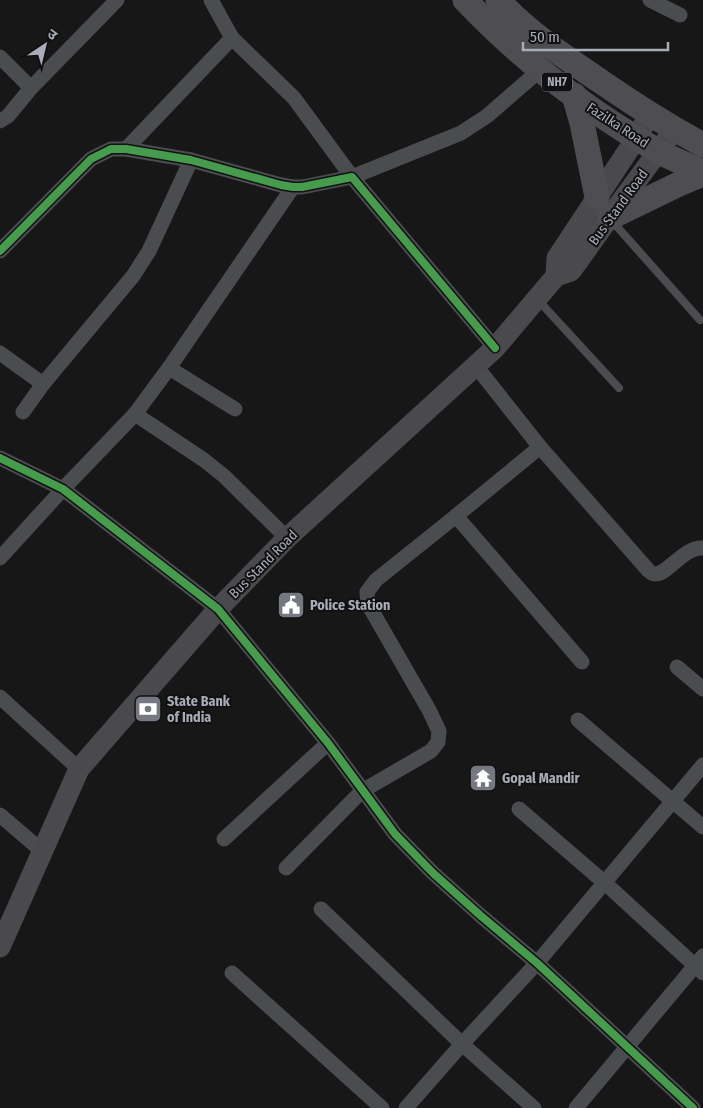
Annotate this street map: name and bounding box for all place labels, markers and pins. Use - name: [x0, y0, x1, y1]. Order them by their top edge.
- public building icon: Police Station: [276, 590, 306, 620]
- place label: Police Station: [310, 597, 390, 614]
- place label: State Bank of India: [167, 693, 231, 726]
- bank icon: State Bank of India: [133, 694, 163, 724]
- temple icon: Gopal Mandir: [468, 763, 498, 793]
- place label: Gopal Mandir: [502, 770, 580, 787]

